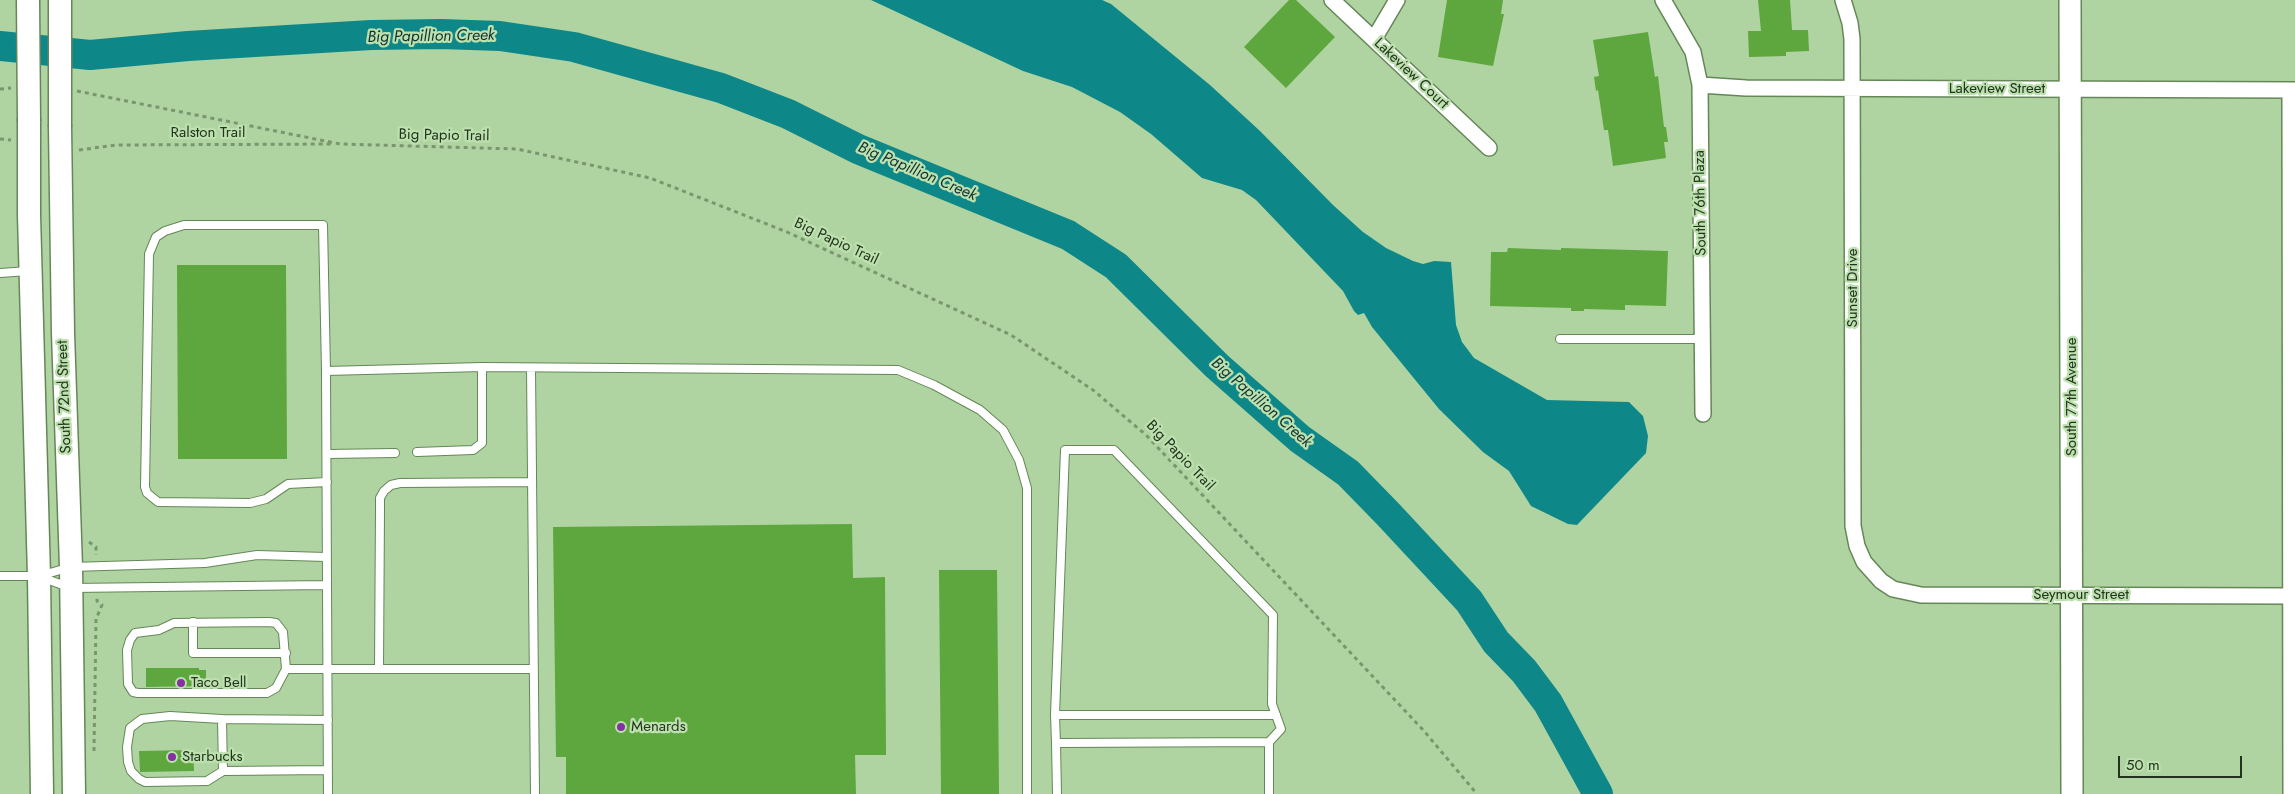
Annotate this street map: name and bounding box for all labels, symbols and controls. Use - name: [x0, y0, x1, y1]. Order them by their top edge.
- water label: Big Papillion Creek: [367, 26, 495, 48]
- street label: Lakeview Court: [1370, 35, 1452, 113]
- street label: Lakeview Street: [1949, 80, 2045, 98]
- street label: Ralston Trail: [171, 124, 245, 142]
- street label: Big Papio Trail: [398, 126, 490, 146]
- water label: Big Papillion Creek: [855, 138, 979, 206]
- street label: South 76th Plaza: [1691, 150, 1711, 256]
- street label: Big Papio Trail: [791, 215, 881, 269]
- street label: Sunset Drive: [1844, 248, 1862, 328]
- street label: South 77th Avenue: [2063, 338, 2081, 456]
- street label: South 72nd Street: [54, 340, 76, 454]
- water label: Big Papillion Creek: [1207, 354, 1315, 452]
- street label: Big Papio Trail: [1142, 417, 1218, 495]
- street label: Seymour Street: [2033, 586, 2129, 604]
- place label: Taco Bell: [191, 674, 247, 692]
- marker: Taco Bell: [175, 677, 187, 689]
- place label: Menards: [631, 718, 686, 736]
- marker: Menards: [615, 721, 627, 733]
- scale bar: [2120, 746, 2244, 778]
- place label: Starbucks: [182, 748, 242, 766]
- marker: Starbucks: [166, 751, 178, 763]
- text: 50 m: [2126, 754, 2160, 776]

